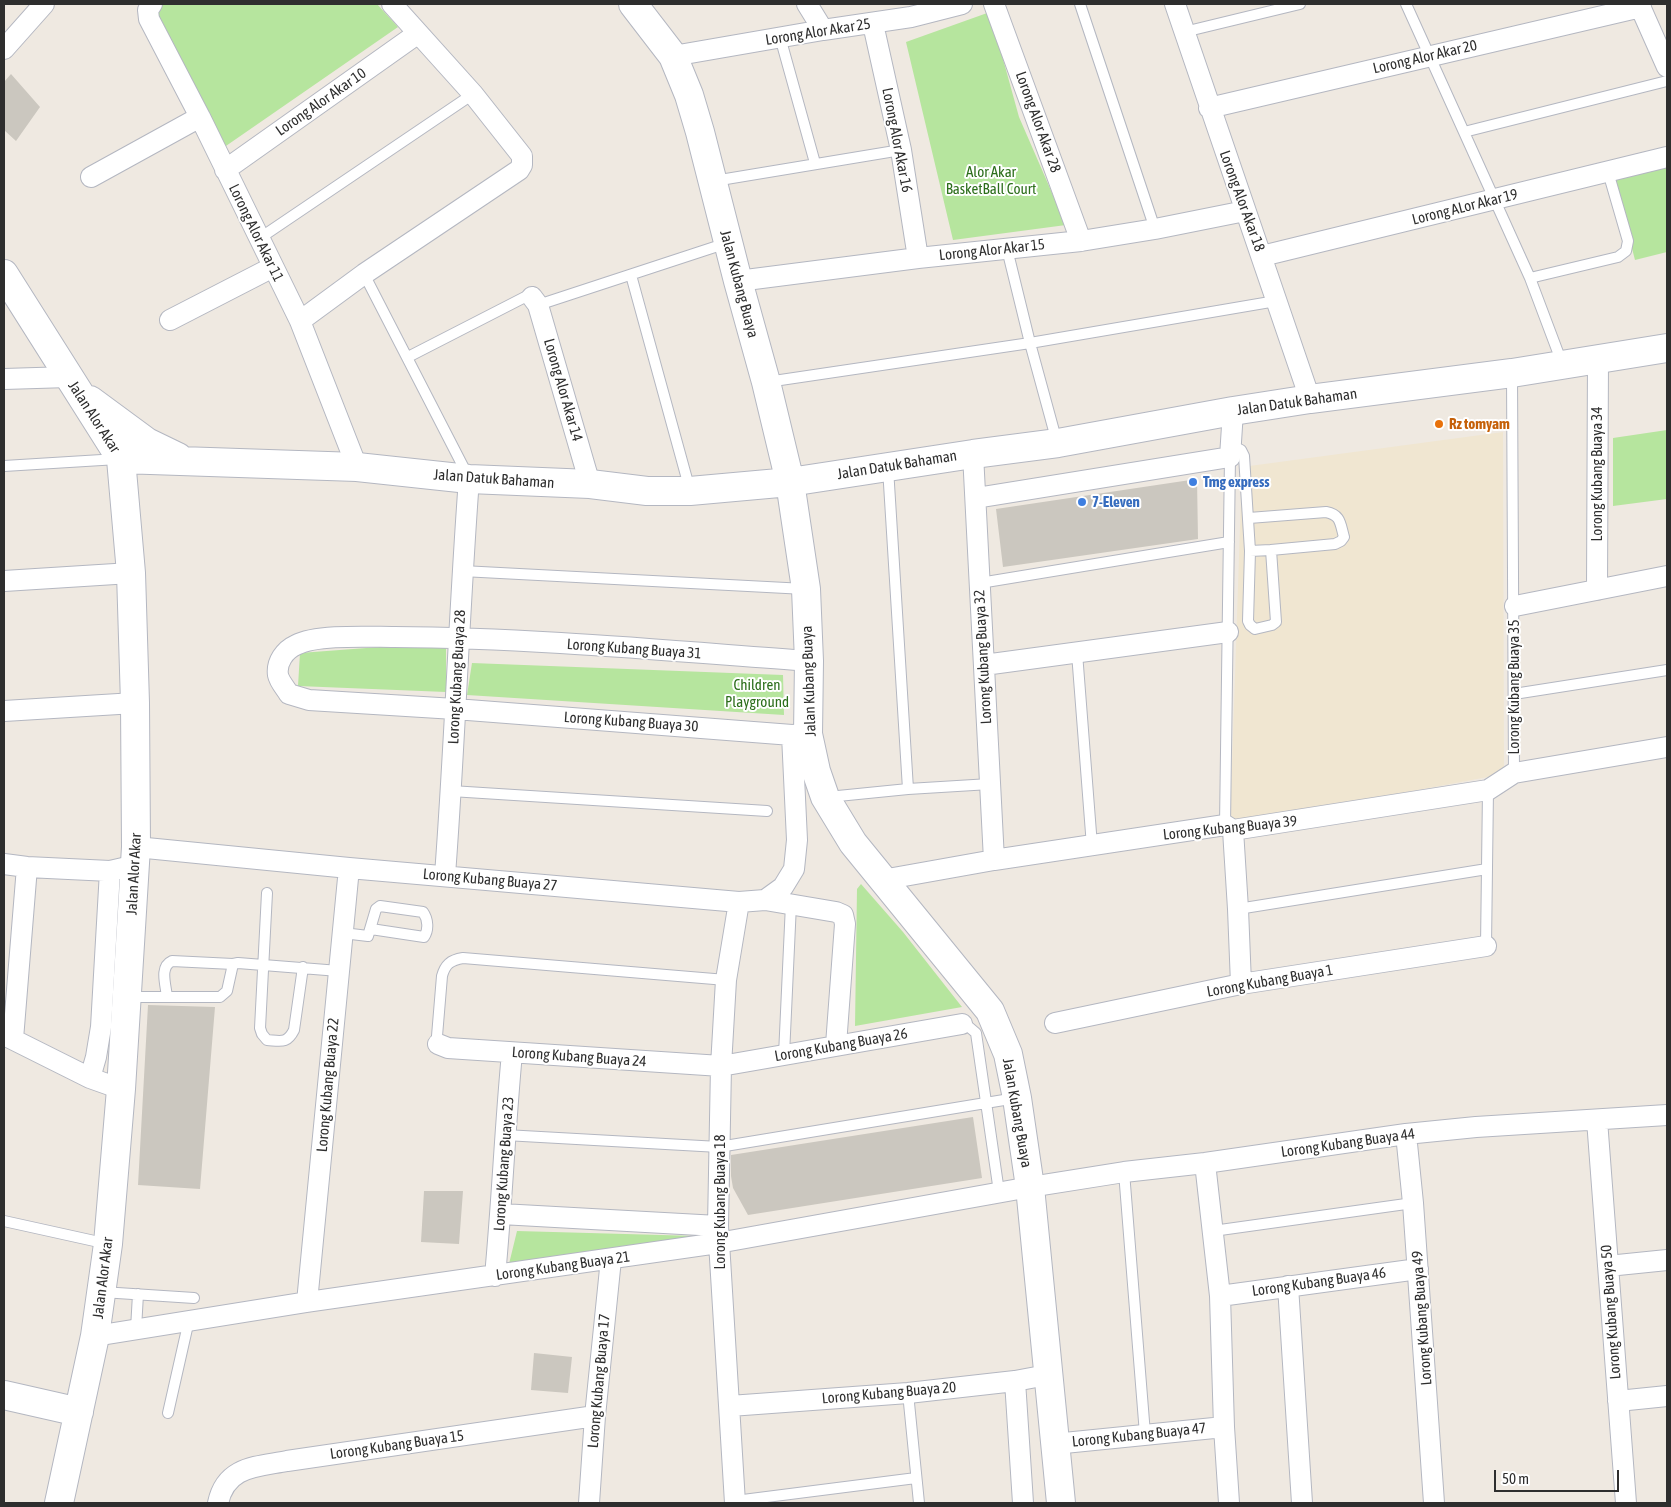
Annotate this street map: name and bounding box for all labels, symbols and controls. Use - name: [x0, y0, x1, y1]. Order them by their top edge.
- street label: Lorong Alor Akar 25: [764, 15, 872, 49]
- street label: Lorong Alor Akar 20: [1371, 36, 1479, 78]
- street label: Lorong Alor Akar 10: [272, 64, 370, 140]
- street label: Lorong Alor Akar 28: [1011, 69, 1065, 175]
- street label: Lorong Alor Akar 16: [878, 86, 916, 194]
- street label: Lorong Alor Akar 18: [1215, 148, 1269, 254]
- park label: Alor Akar BasketBall Court: [946, 163, 1036, 198]
- street label: Lorong Alor Akar 11: [225, 181, 287, 285]
- street label: Lorong ALor Akar 19: [1410, 185, 1520, 229]
- street label: Jalan Kubang Buaya: [716, 228, 762, 340]
- street label: Lorong Alor Akar 15: [938, 235, 1046, 265]
- street label: Lorong Alor Akar 14: [540, 336, 586, 444]
- street label: Jalan Alor Akar: [64, 378, 124, 456]
- street label: Jalan Datuk Bahaman: [1236, 385, 1358, 419]
- street label: Lorong Kubang Buaya 34: [1588, 407, 1606, 541]
- place label: Rz tomyam: [1449, 415, 1510, 433]
- marker: Rz tomyam: [1433, 418, 1445, 430]
- street label: Jalan Datuk Bahaman: [836, 447, 958, 483]
- street label: Jalan Datuk Bahaman: [433, 466, 555, 492]
- place label: Tmg express: [1203, 473, 1270, 491]
- marker: Tmg express: [1187, 476, 1199, 488]
- place label: 7-Eleven: [1092, 493, 1140, 511]
- marker: 7-Eleven: [1076, 496, 1088, 508]
- street label: Lorong Kubang Buaya 32: [970, 589, 996, 725]
- street label: Lorong Kubang Buaya 28: [444, 609, 470, 745]
- street label: Lorong Kubang Buaya 35: [1505, 620, 1523, 754]
- street label: Jalan Kubang Buaya: [798, 625, 820, 737]
- street label: Lorong Kubang Buaya 31: [566, 635, 702, 663]
- park label: Children Playground: [725, 676, 789, 711]
- street label: Lorong Kubang Buaya 30: [563, 708, 699, 736]
- street label: Lorong Kubang Buaya 39: [1162, 812, 1298, 844]
- street label: Jalan Alor Akar: [123, 833, 145, 915]
- street label: Lorong Kubang Buaya 27: [422, 865, 558, 895]
- street label: Lorong Kubang Buaya 1: [1205, 961, 1335, 1001]
- street label: Lorong Kubang Buaya 22: [313, 1017, 343, 1153]
- street label: Lorong Kubang Buaya 26: [773, 1024, 909, 1066]
- street label: Lorong Kubang Buaya 24: [511, 1043, 647, 1071]
- street label: Jalan Kubang Buaya: [999, 1057, 1035, 1169]
- street label: Lorong Kubang Buaya 23: [490, 1096, 518, 1232]
- street label: Lorong Kubang Buaya 44: [1280, 1125, 1416, 1161]
- street label: Lorong Kubang Buaya 18: [711, 1135, 729, 1269]
- street label: Jalan Alor Akar: [89, 1236, 117, 1320]
- street label: Lorong Kubang Buaya 50: [1597, 1244, 1625, 1380]
- street label: Lorong Kubang Buaya 21: [495, 1248, 631, 1284]
- street label: Lorong Kubang Buaya 49: [1408, 1250, 1436, 1386]
- street label: Lorong Kubang Buaya 46: [1251, 1264, 1387, 1300]
- street label: Lorong Kubang Buaya 17: [584, 1313, 614, 1449]
- street label: Lorong Kubang Buaya 20: [821, 1378, 957, 1408]
- street label: Lorong Kubang Buaya 47: [1071, 1419, 1207, 1451]
- street label: Lorong Kubang Buaya 15: [329, 1427, 465, 1463]
- scale bar: [1496, 1460, 1621, 1492]
- text: 50 m: [1502, 1470, 1529, 1487]

